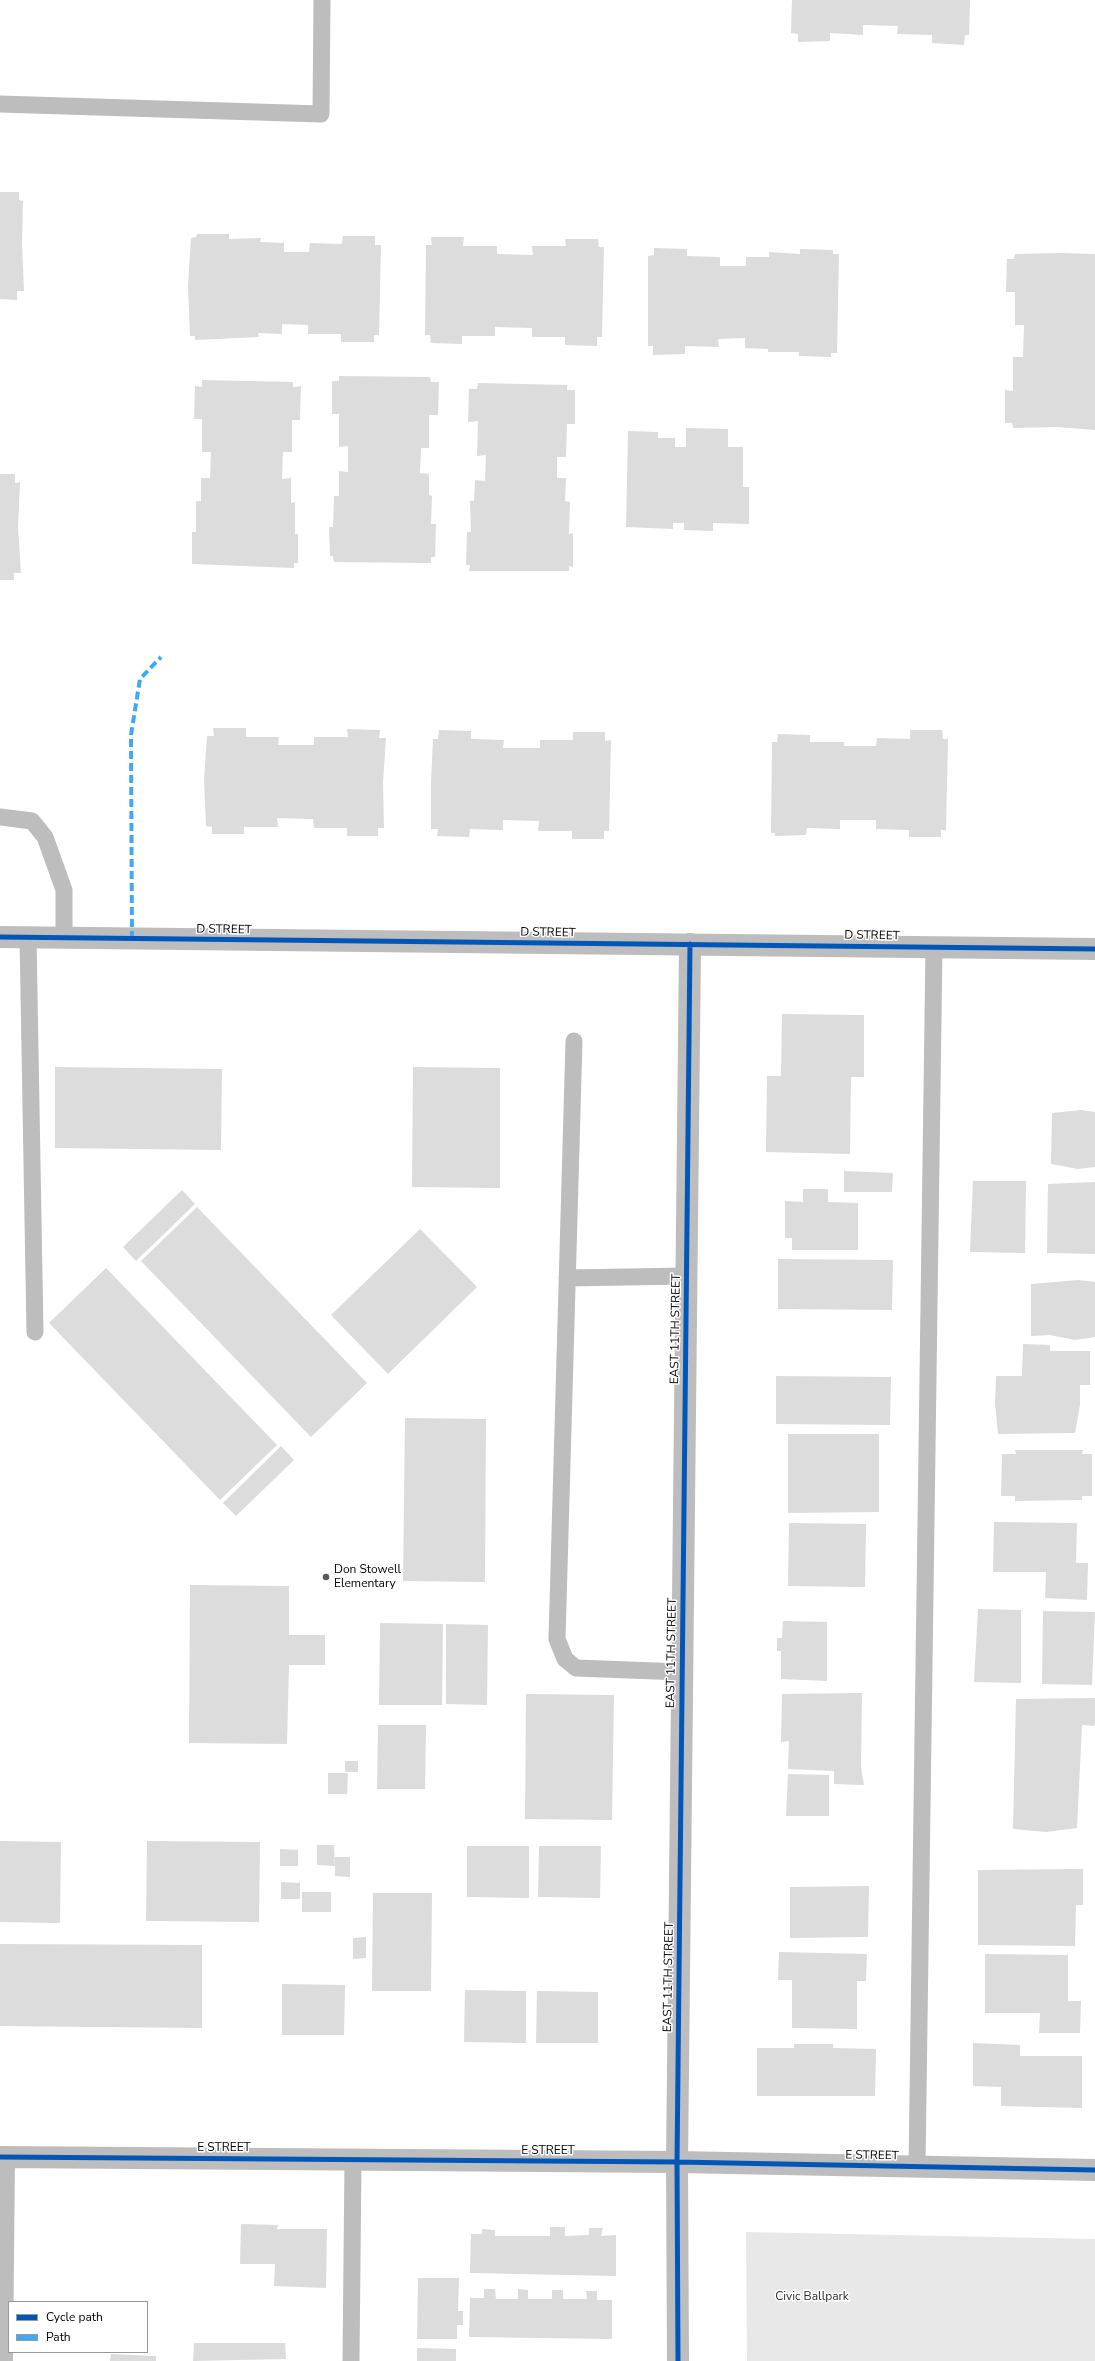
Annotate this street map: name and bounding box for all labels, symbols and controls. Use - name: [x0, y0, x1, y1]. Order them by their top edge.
- street label: D STREET: [196, 922, 252, 938]
- street label: D STREET: [520, 925, 576, 941]
- street label: D STREET: [844, 928, 900, 944]
- street label: EAST 11TH STREET: [668, 1274, 684, 1384]
- place label: Don Stowell Elementary: [334, 1563, 401, 1591]
- marker: Don Stowell Elementary: [321, 1572, 331, 1582]
- street label: EAST 11TH STREET: [664, 1598, 680, 1708]
- street label: EAST 11TH STREET: [661, 1922, 677, 2032]
- street label: E STREET: [197, 2141, 251, 2155]
- street label: E STREET: [521, 2144, 575, 2158]
- street label: E STREET: [845, 2148, 899, 2164]
- park label: Civic Ballpark: [775, 2290, 849, 2304]
- legend: [8, 2301, 148, 2353]
- text: Cycle path: [46, 2309, 103, 2325]
- text: Path: [46, 2329, 71, 2345]

